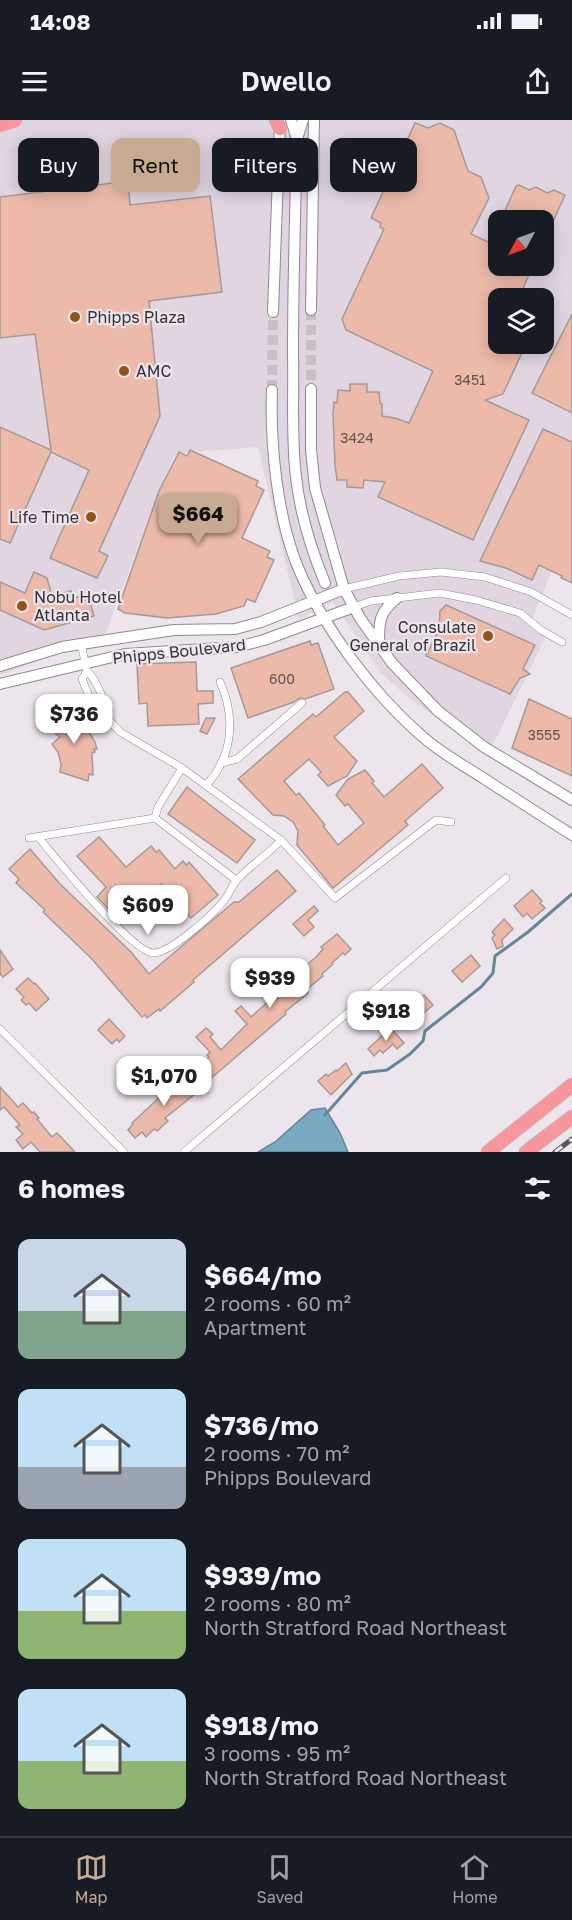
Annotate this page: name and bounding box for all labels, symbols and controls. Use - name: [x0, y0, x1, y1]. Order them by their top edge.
- text: 14:08: [30, 8, 91, 35]
- icon: menu: [18, 65, 51, 98]
- text: Dwello: [241, 65, 331, 97]
- icon: share: [521, 65, 554, 98]
- chip: Buy: [18, 138, 99, 192]
- chip: Rent: [111, 138, 200, 192]
- chip: Filters: [212, 138, 318, 192]
- chip: New: [330, 138, 417, 192]
- north arrow: [488, 210, 554, 276]
- map controls: [488, 210, 554, 354]
- button: layers: [488, 288, 554, 354]
- place label: Phipps Plaza: [87, 307, 186, 327]
- marker: Phipps Plaza: [68, 310, 82, 324]
- place label: AMC: [136, 361, 171, 381]
- marker: AMC: [117, 364, 131, 378]
- house number: 3451: [454, 371, 486, 388]
- house number: 3424: [340, 429, 374, 446]
- pin: $664: [162, 494, 234, 545]
- text: $664: [172, 501, 224, 525]
- place label: Life Time: [9, 507, 79, 527]
- marker: Life Time: [84, 510, 98, 524]
- place label: Nobu Hotel Atlanta: [34, 587, 122, 625]
- marker: Nobu Hotel Atlanta: [15, 599, 29, 613]
- place label: Consulate General of Brazil: [349, 617, 476, 655]
- marker: Consulate General of Brazil: [481, 629, 495, 643]
- street label: Phipps Boulevard: [111, 634, 247, 668]
- house number: 600: [269, 670, 295, 687]
- pin: $736: [38, 694, 110, 745]
- text: $736: [49, 701, 99, 725]
- house number: 3555: [528, 726, 560, 743]
- pin: $609: [112, 885, 184, 936]
- text: $609: [122, 892, 174, 916]
- pin: $939: [234, 958, 306, 1009]
- text: $939: [245, 965, 296, 989]
- pin: $918: [350, 991, 422, 1042]
- text: $918: [361, 998, 411, 1022]
- pin: $1,070: [115, 1056, 213, 1107]
- text: $1,070: [131, 1063, 198, 1087]
- icon: filters: [521, 1172, 554, 1205]
- text: 6 homes: [18, 1173, 125, 1204]
- text: $664/mo: [204, 1260, 322, 1291]
- icon: home: [66, 1263, 138, 1335]
- text: 2 rooms · 60 m²: [204, 1291, 351, 1315]
- text: Apartment: [204, 1315, 307, 1339]
- text: $736/mo: [204, 1410, 319, 1441]
- icon: home: [66, 1413, 138, 1485]
- text: 2 rooms · 70 m²: [204, 1441, 349, 1465]
- text: Phipps Boulevard: [204, 1465, 372, 1489]
- text: $939/mo: [204, 1560, 321, 1591]
- icon: home: [66, 1563, 138, 1635]
- text: 2 rooms · 80 m²: [204, 1591, 351, 1615]
- text: North Stratford Road Northeast: [204, 1615, 507, 1639]
- text: $918/mo: [204, 1710, 319, 1741]
- icon: home: [66, 1713, 138, 1785]
- text: 3 rooms · 95 m²: [204, 1741, 350, 1765]
- text: North Stratford Road Northeast: [204, 1765, 507, 1789]
- tab: Map: [75, 1851, 108, 1907]
- tab: Saved: [257, 1851, 303, 1907]
- tab: Home: [452, 1851, 497, 1907]

